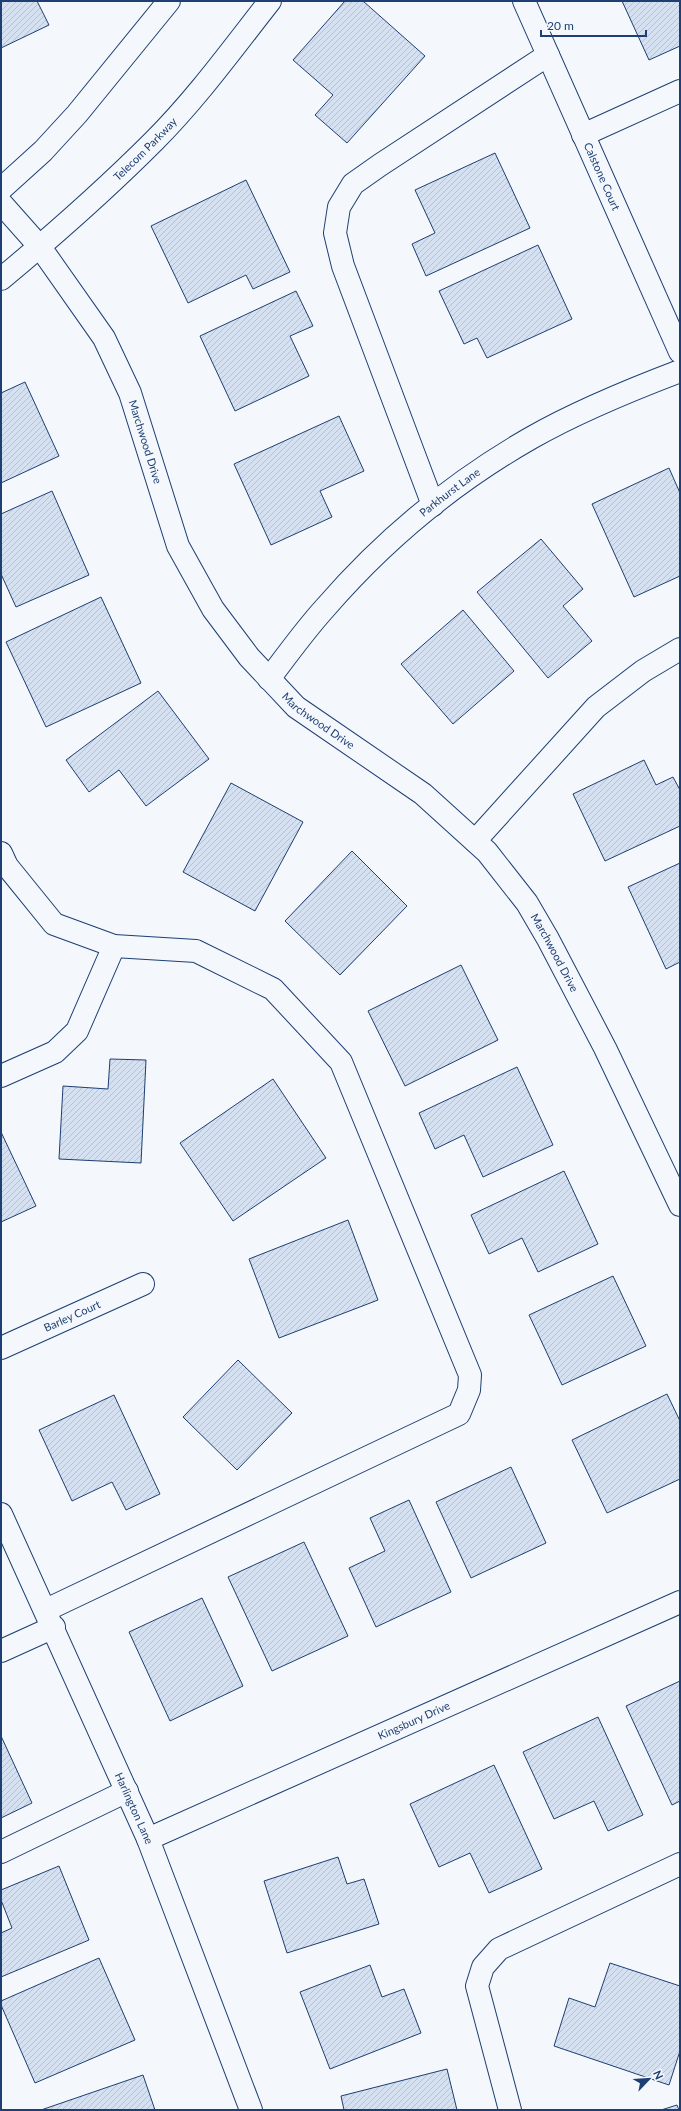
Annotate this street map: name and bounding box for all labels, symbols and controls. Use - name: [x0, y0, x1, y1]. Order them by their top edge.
- scale bar: [541, 12, 646, 38]
- text: 20 m: [547, 18, 574, 33]
- street label: Telecom Parkway: [110, 114, 179, 183]
- street label: Calstone Court: [582, 140, 623, 212]
- street label: Marchwood Drive: [127, 398, 165, 485]
- street label: Parkhurst Lane: [417, 465, 482, 519]
- street label: Marchwood Drive: [280, 689, 358, 751]
- street label: Marchwood Drive: [529, 911, 582, 994]
- street label: Barley Court: [42, 1297, 102, 1334]
- street label: Kingsbury Drive: [376, 1698, 452, 1742]
- street label: Harlington Lane: [113, 1770, 156, 1846]
- north arrow: [629, 2059, 669, 2099]
- text: N: [651, 2068, 666, 2081]

